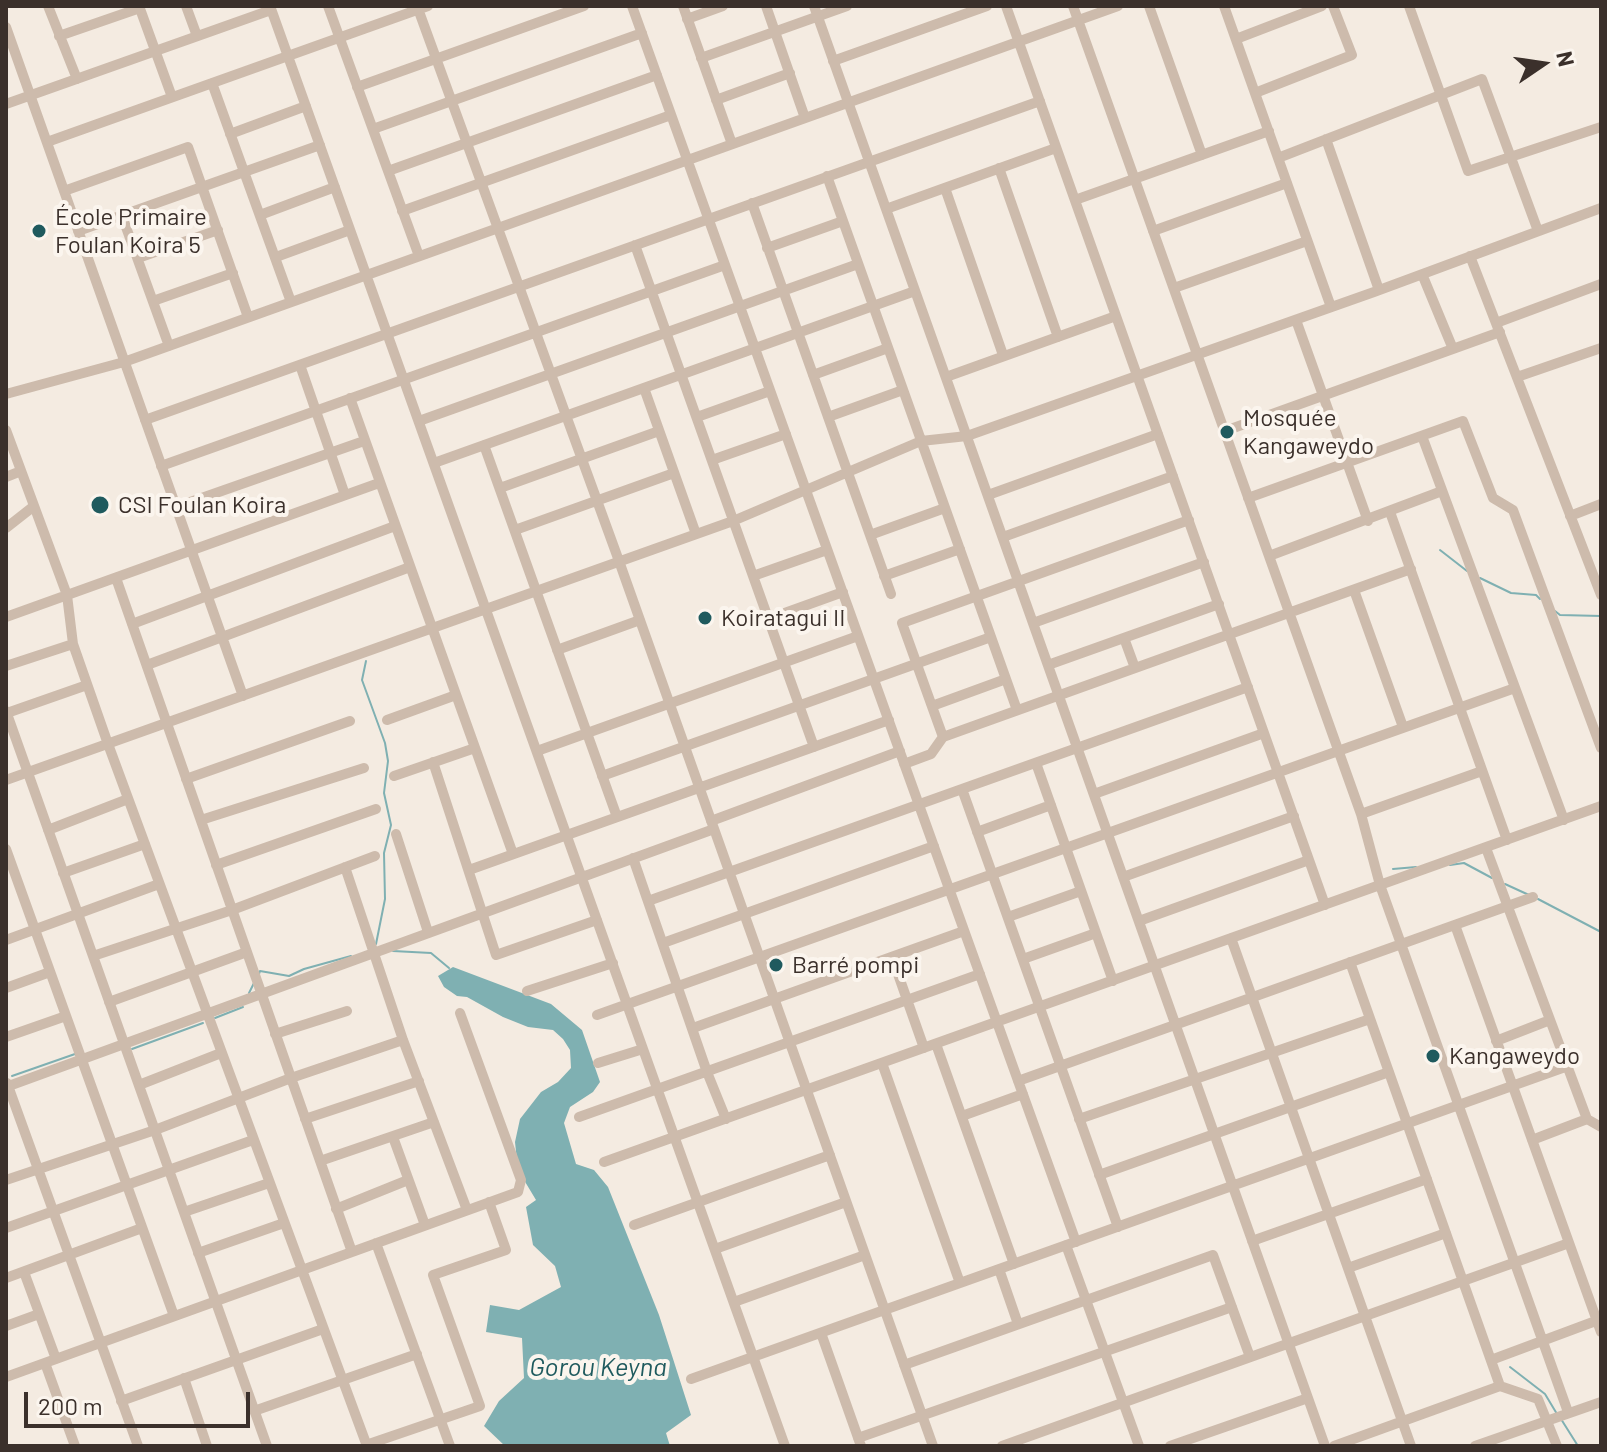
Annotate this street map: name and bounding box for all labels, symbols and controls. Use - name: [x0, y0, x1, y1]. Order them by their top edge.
- north arrow: [1503, 24, 1583, 104]
- text: N: [1552, 49, 1581, 69]
- place label: École Primaire Foulan Koira 5: [55, 203, 207, 259]
- marker: École Primaire Foulan Koira 5: [30, 222, 48, 240]
- place label: Mosquée Kangaweydo: [1243, 404, 1374, 460]
- marker: Mosquée Kangaweydo: [1218, 423, 1236, 441]
- place label: CSI Foulan Koira: [118, 491, 286, 519]
- marker: CSI Foulan Koira: [89, 494, 111, 516]
- place label: Koiratagui II: [721, 604, 845, 632]
- marker: Koiratagui II: [696, 609, 714, 627]
- place label: Barré pompi: [792, 951, 919, 979]
- marker: Barré pompi: [767, 956, 785, 974]
- place label: Kangaweydo: [1449, 1042, 1580, 1070]
- marker: Kangaweydo: [1424, 1047, 1442, 1065]
- water label: Gorou Keyna: [529, 1351, 667, 1383]
- scale bar: [28, 1376, 254, 1426]
- text: 200 m: [38, 1391, 103, 1420]

